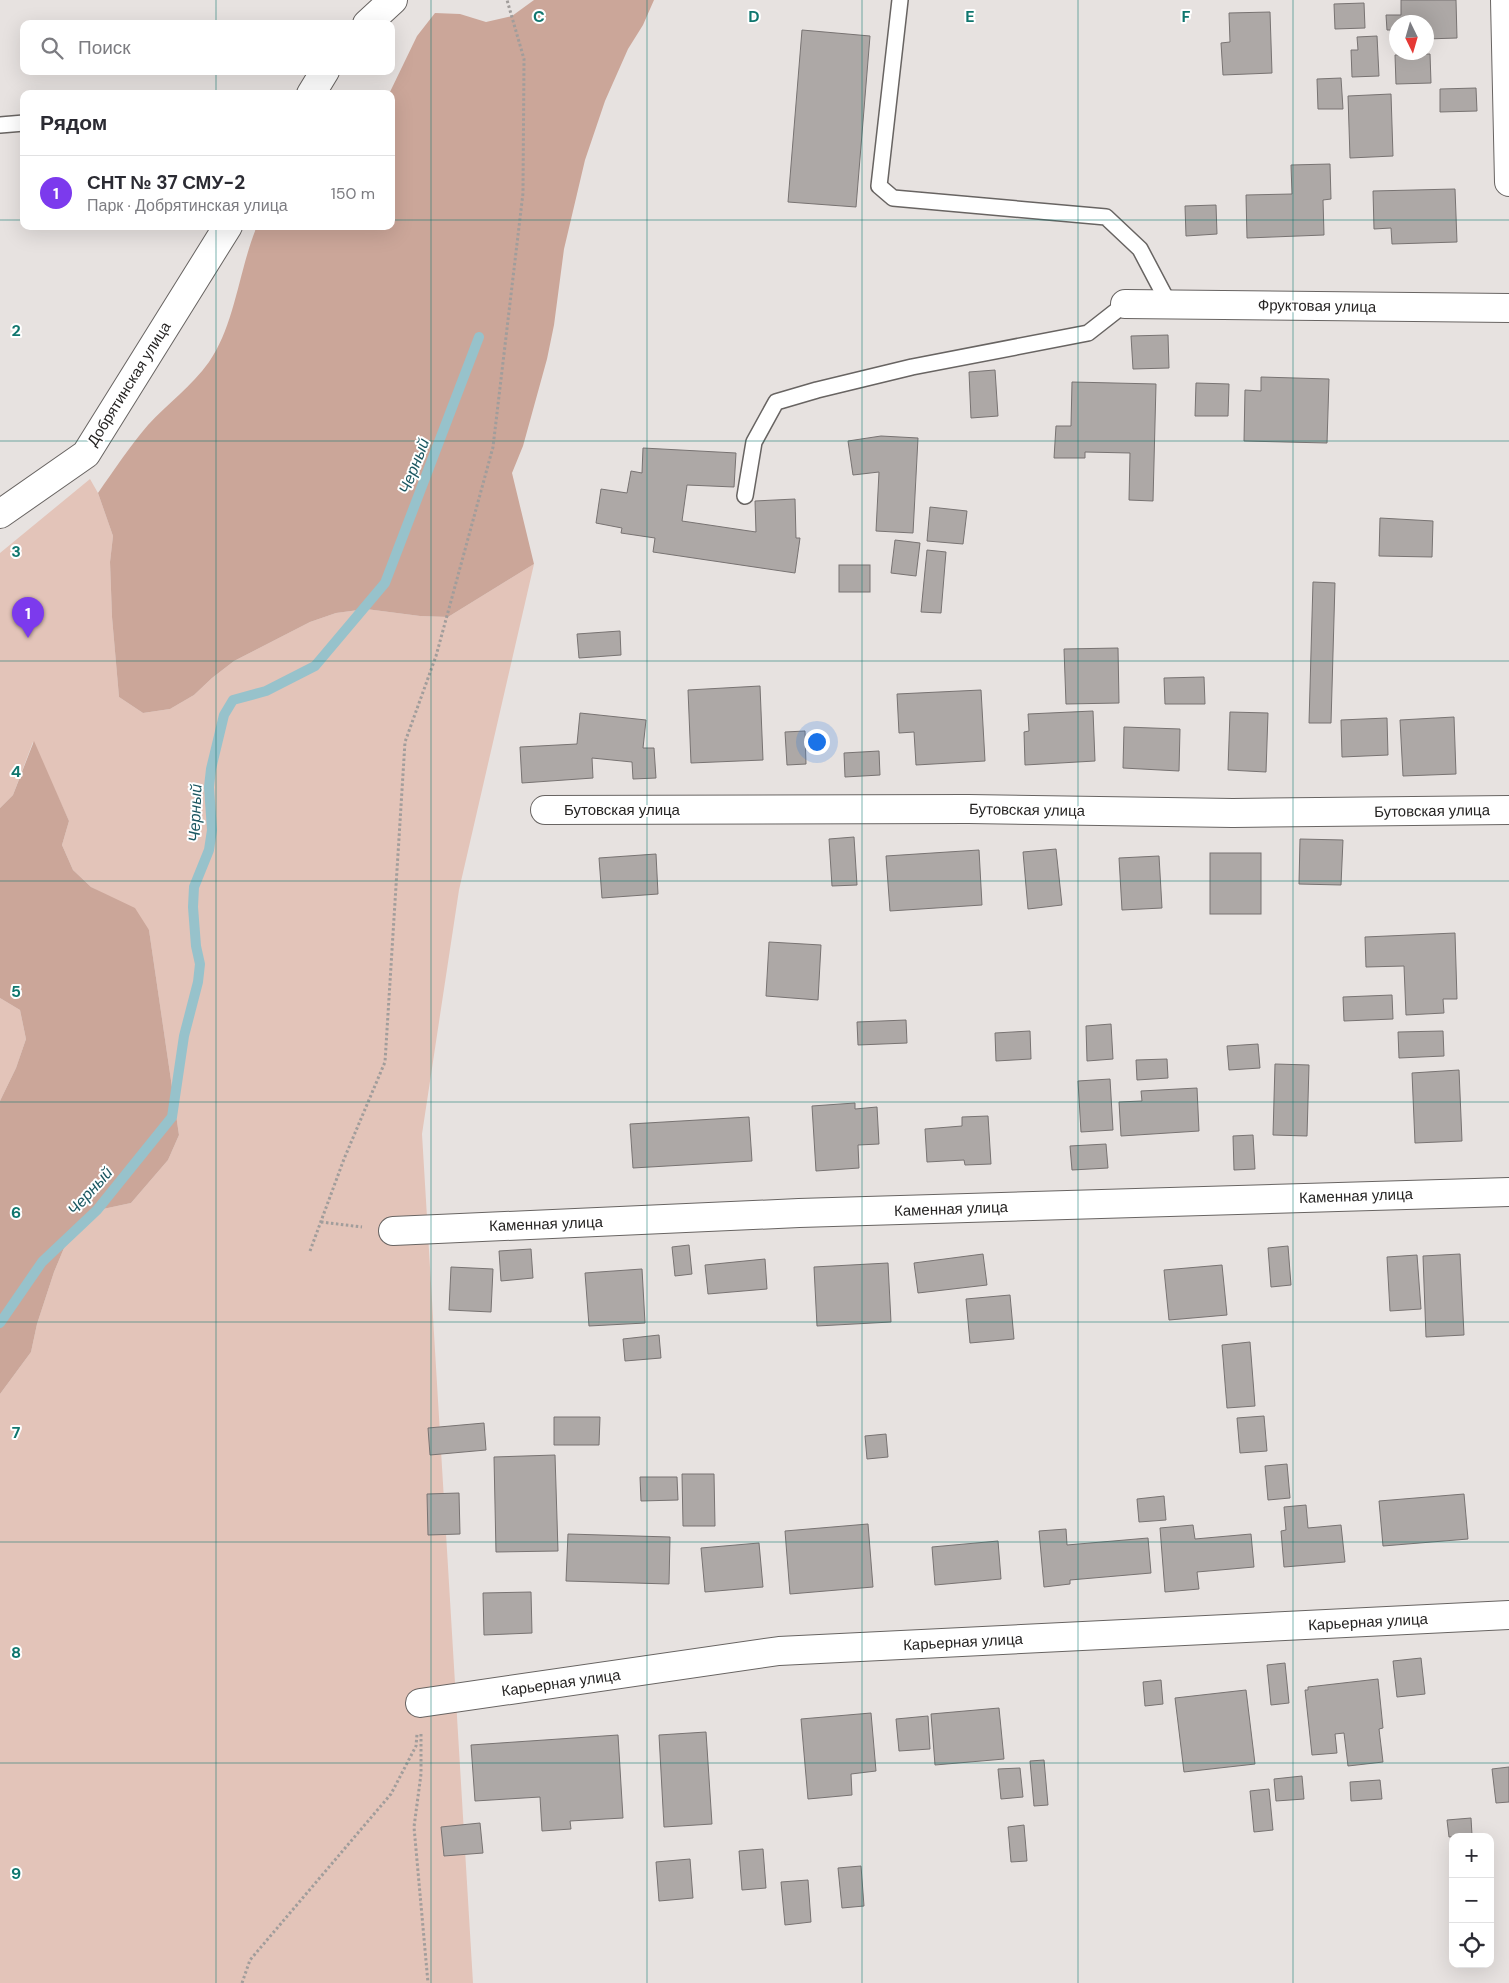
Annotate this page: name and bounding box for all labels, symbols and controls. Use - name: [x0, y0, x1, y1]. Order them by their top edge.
- text: C: [533, 6, 545, 27]
- text: D: [748, 6, 760, 27]
- text: E: [965, 6, 975, 27]
- text: F: [1182, 6, 1191, 27]
- north arrow: [1389, 15, 1434, 60]
- search box: [20, 20, 395, 75]
- icon: search: [38, 34, 66, 62]
- text: Поиск: [78, 35, 131, 60]
- text: Рядом: [40, 109, 107, 137]
- text: СНТ № 37 СМУ-2: [87, 170, 245, 195]
- text: 1: [53, 183, 59, 204]
- text: 150 m: [331, 183, 375, 204]
- text: Парк · Добрятинская улица: [87, 195, 288, 216]
- street label: Фруктовая улица: [1258, 295, 1377, 317]
- street label: Добрятинская улица: [83, 317, 176, 450]
- text: 2: [11, 320, 21, 341]
- water label: Черный: [394, 435, 434, 497]
- text: 3: [11, 541, 21, 562]
- pin: 1: [12, 597, 44, 638]
- your location: [804, 729, 830, 755]
- text: 4: [11, 761, 21, 782]
- water label: Черный: [183, 784, 207, 842]
- street label: Бутовская улица: [969, 799, 1086, 821]
- street label: Бутовская улица: [564, 800, 681, 820]
- street label: Бутовская улица: [1374, 800, 1491, 822]
- text: 5: [11, 981, 21, 1002]
- water label: Черный: [63, 1162, 117, 1220]
- street label: Каменная улица: [1299, 1184, 1414, 1208]
- street label: Каменная улица: [894, 1197, 1009, 1221]
- text: 6: [11, 1202, 21, 1223]
- street label: Каменная улица: [489, 1212, 604, 1236]
- text: 7: [12, 1422, 21, 1443]
- street label: Карьерная улица: [1308, 1609, 1429, 1635]
- street label: Карьерная улица: [903, 1629, 1024, 1655]
- text: 8: [11, 1642, 21, 1663]
- street label: Карьерная улица: [500, 1665, 622, 1701]
- map controls: [1449, 1833, 1494, 1968]
- button: +: [1449, 1833, 1494, 1878]
- text: 9: [11, 1863, 21, 1884]
- button: −: [1449, 1878, 1494, 1923]
- button: locate: [1449, 1923, 1494, 1968]

